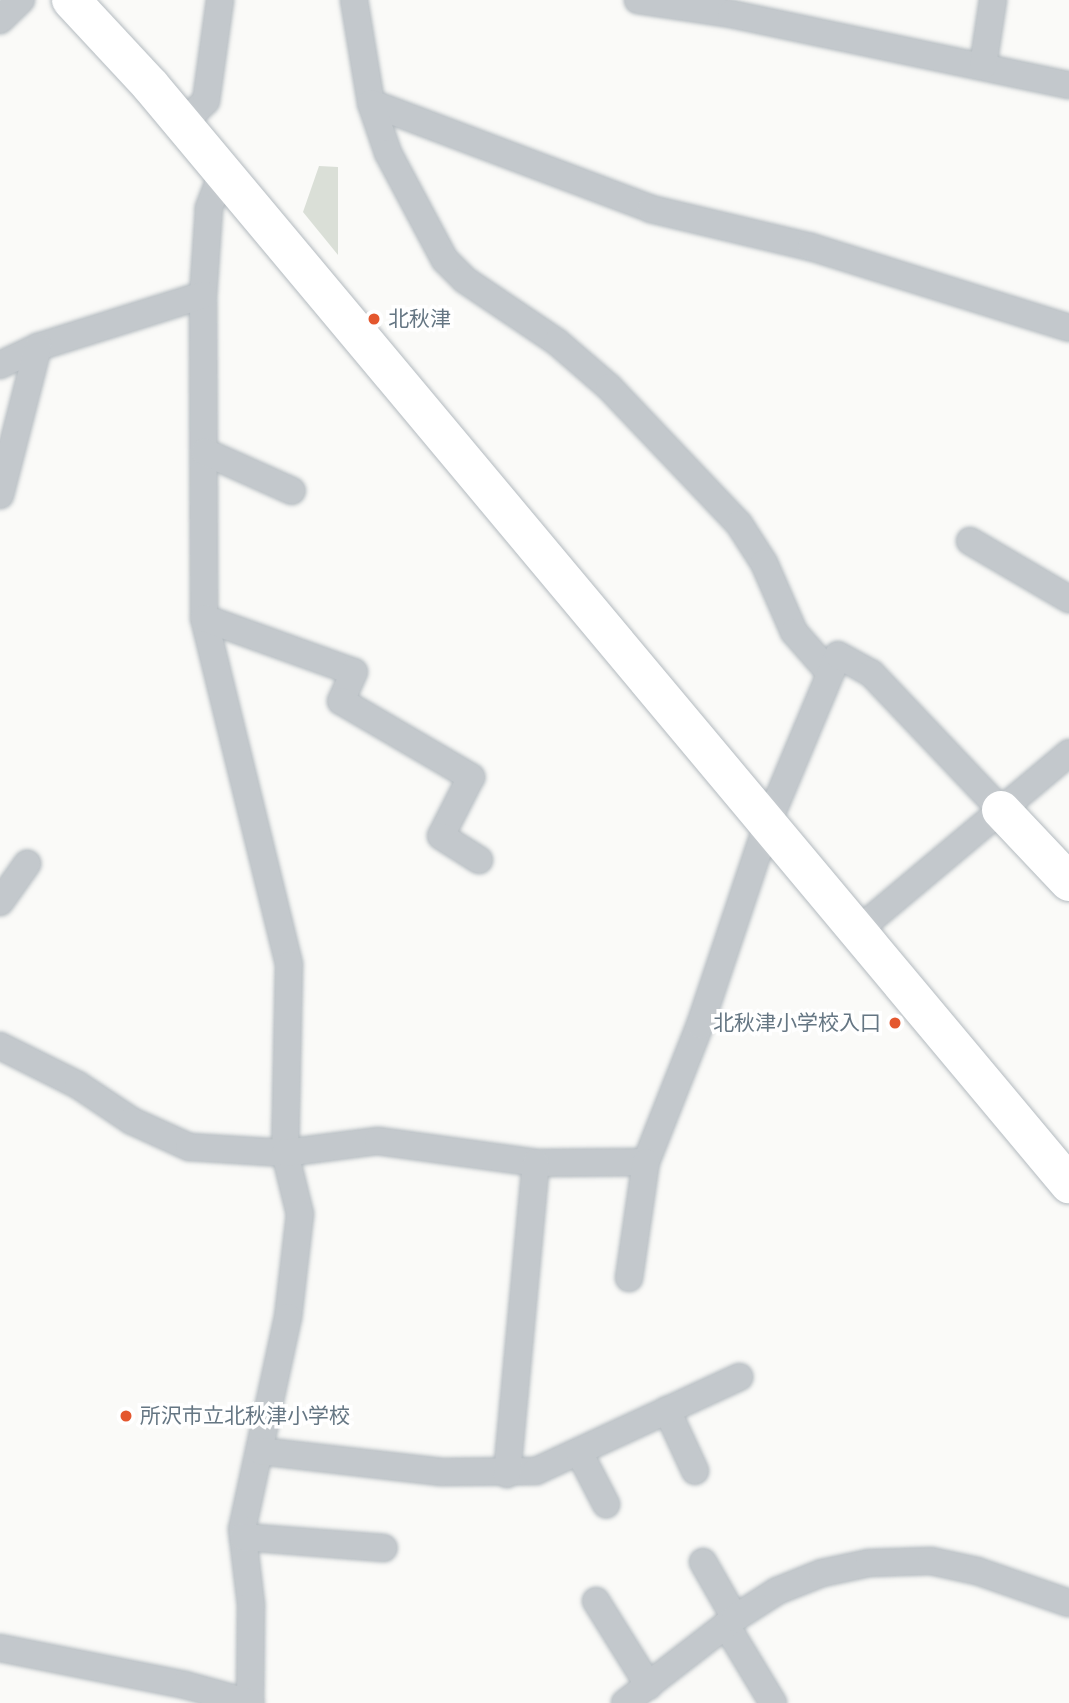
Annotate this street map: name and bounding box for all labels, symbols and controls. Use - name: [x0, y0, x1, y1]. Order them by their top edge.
- place label: 北秋津: [388, 306, 451, 332]
- marker: 北秋津: [366, 311, 382, 327]
- place label: 北秋津小学校入口: [713, 1010, 881, 1036]
- marker: 北秋津小学校入口: [887, 1015, 903, 1031]
- place label: 所沢市立北秋津小学校: [140, 1403, 350, 1429]
- marker: 所沢市立北秋津小学校: [118, 1408, 134, 1424]

